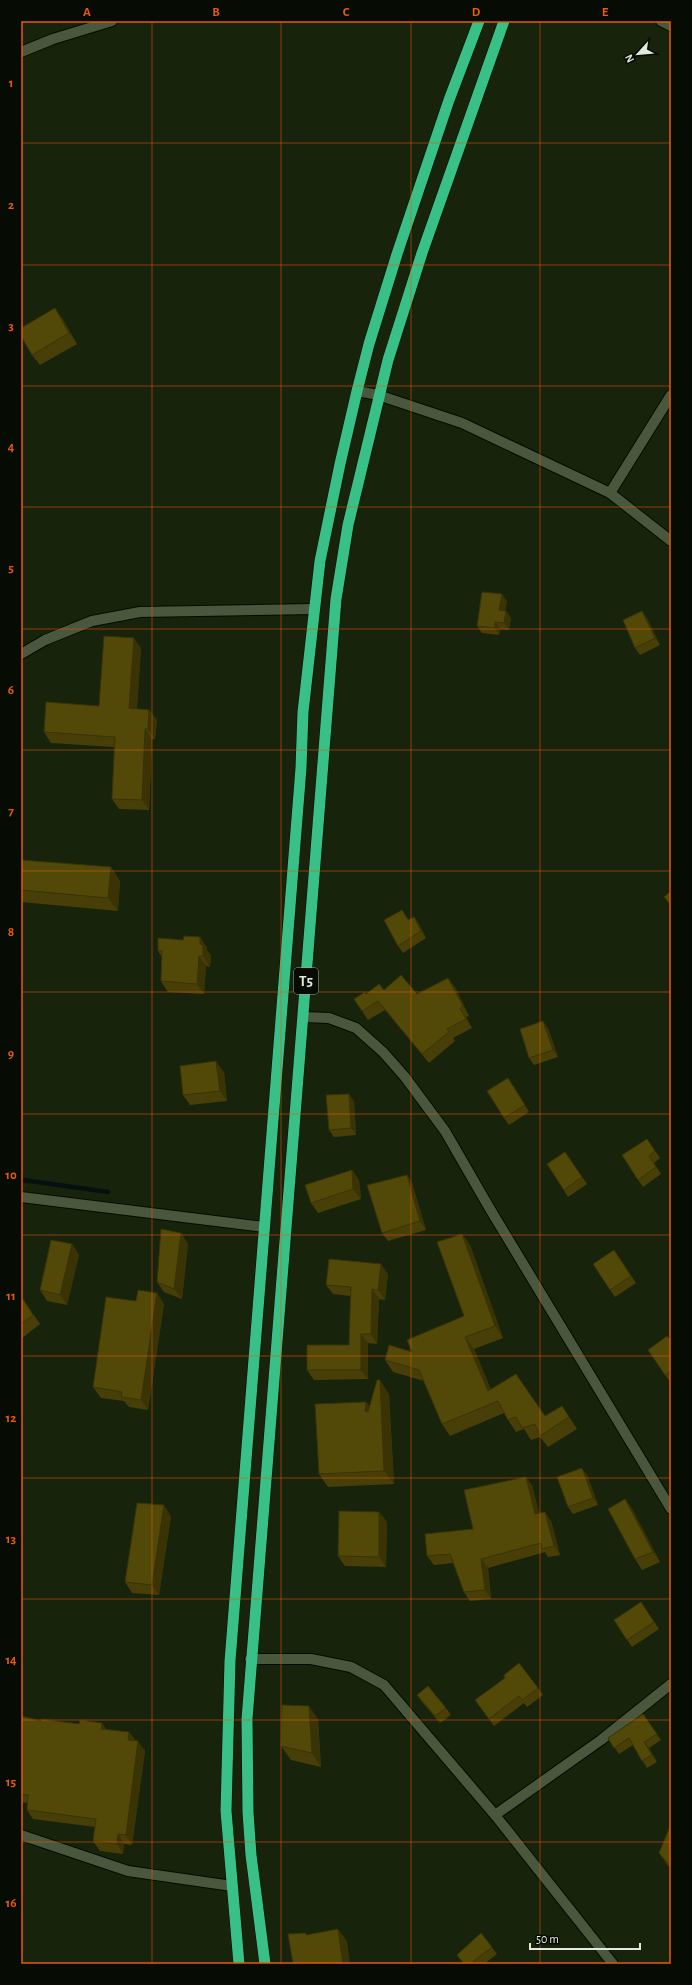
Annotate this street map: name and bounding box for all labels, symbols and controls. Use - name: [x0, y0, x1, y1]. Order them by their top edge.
- text: A: [83, 6, 91, 19]
- text: B: [212, 6, 220, 19]
- text: C: [343, 6, 350, 19]
- text: D: [472, 6, 481, 19]
- text: E: [602, 6, 609, 19]
- north arrow: [618, 34, 658, 74]
- text: N: [623, 52, 636, 64]
- text: 1: [9, 77, 13, 90]
- text: 2: [8, 199, 14, 212]
- text: 3: [8, 320, 14, 333]
- text: 4: [8, 441, 15, 454]
- text: 5: [8, 562, 14, 575]
- text: 6: [8, 684, 14, 697]
- text: 7: [8, 805, 14, 818]
- text: 8: [8, 926, 14, 939]
- road number: T5: [294, 968, 318, 994]
- text: 9: [8, 1048, 14, 1061]
- text: 10: [5, 1169, 17, 1182]
- text: 11: [6, 1290, 16, 1303]
- text: 12: [6, 1412, 16, 1425]
- text: 13: [6, 1533, 17, 1546]
- text: 14: [5, 1654, 17, 1667]
- text: 15: [6, 1776, 17, 1789]
- text: 16: [6, 1897, 16, 1910]
- scale bar: [530, 1925, 640, 1951]
- text: 50 m: [536, 1933, 559, 1945]

